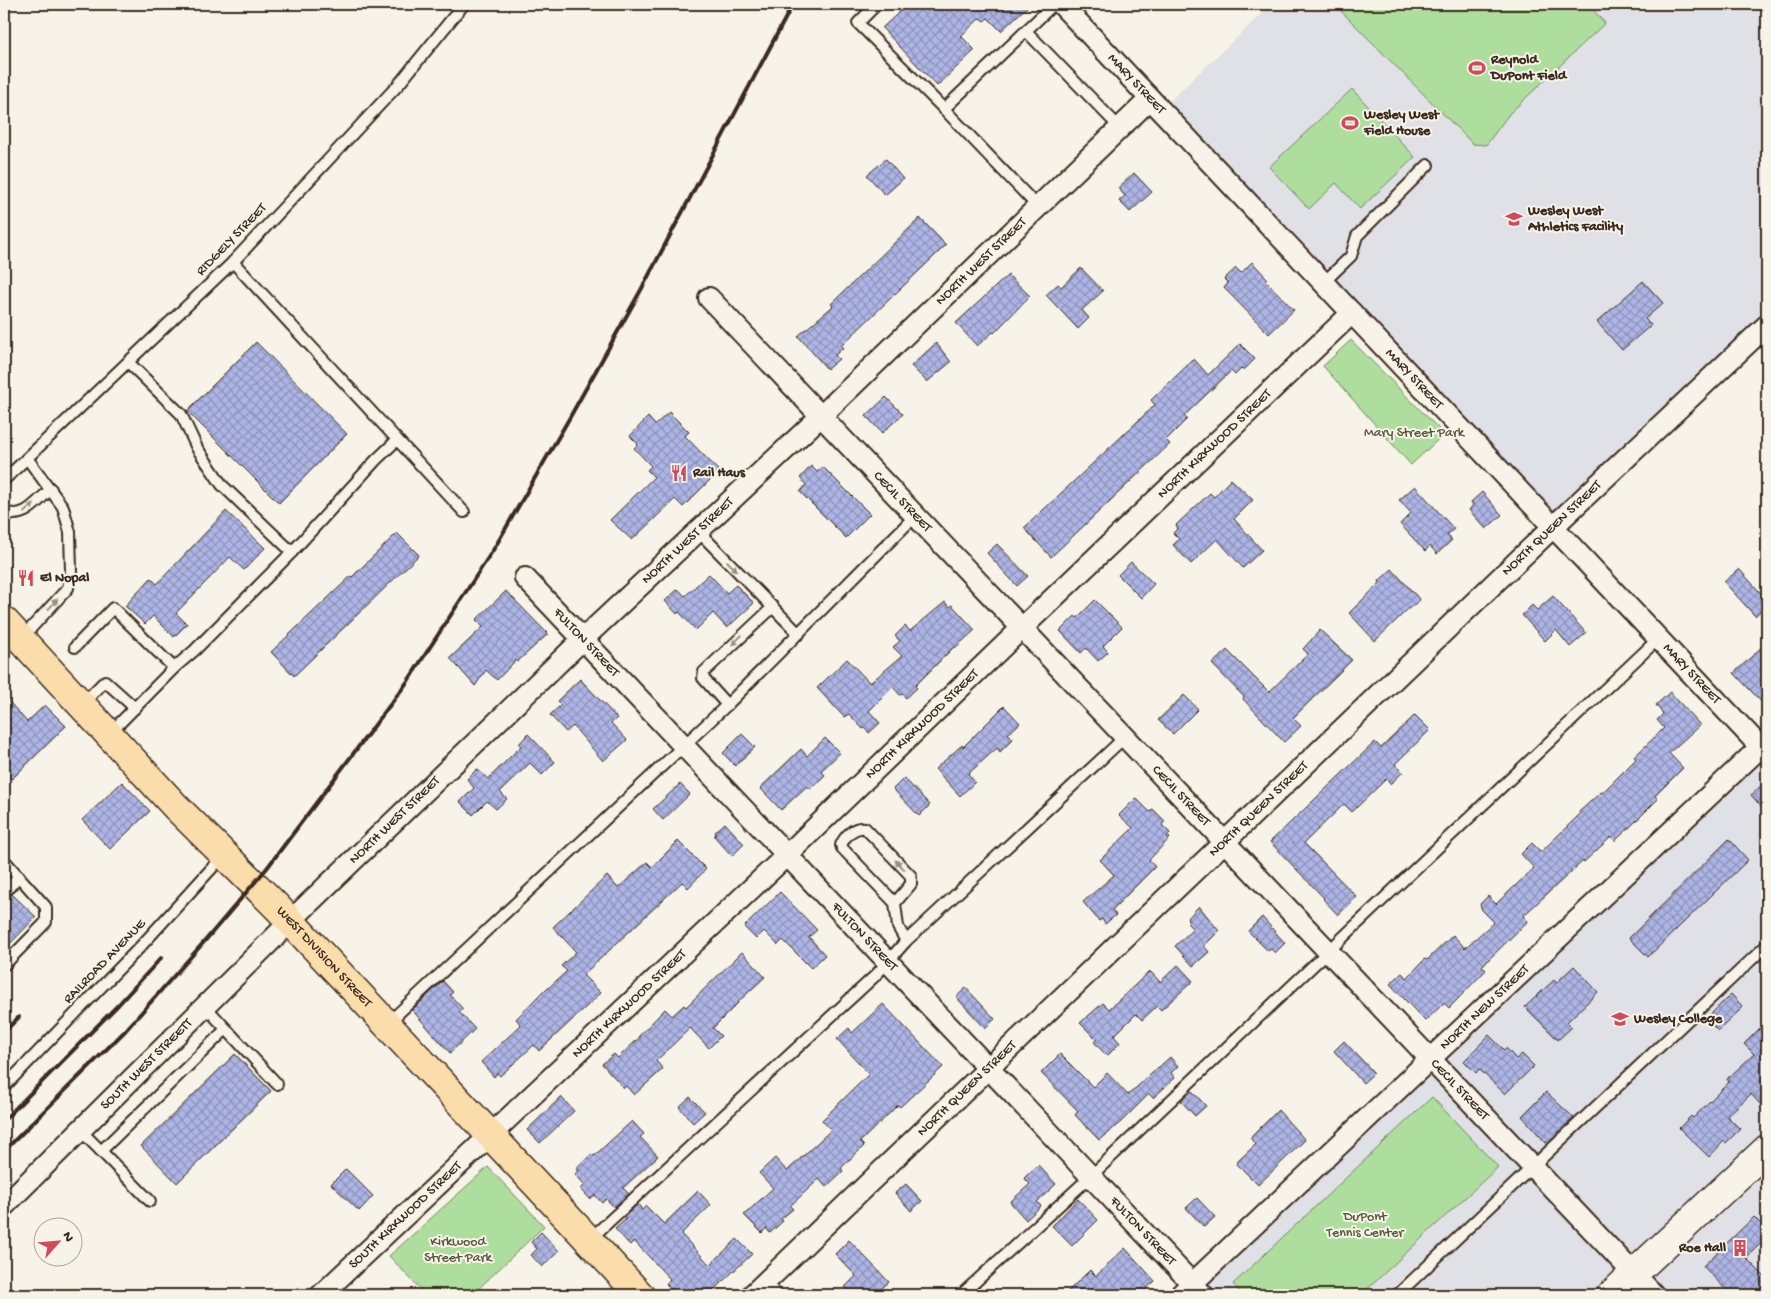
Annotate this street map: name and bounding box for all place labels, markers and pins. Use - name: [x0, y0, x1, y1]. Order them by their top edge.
- place label: Reynold DuPont Field: [1489, 52, 1568, 85]
- sports icon: Reynold DuPont Field: [1467, 58, 1487, 78]
- place label: Wesley West Field House: [1363, 107, 1440, 140]
- sports icon: Wesley West Field House: [1340, 113, 1360, 133]
- place label: Wesley West Athletics Facility: [1527, 203, 1623, 236]
- school or university icon: Wesley West Athletics Facility: [1504, 209, 1524, 229]
- restaurant icon: Rail Haus: [669, 463, 689, 483]
- place label: Rail Haus: [692, 465, 746, 482]
- restaurant icon: El Nopal: [16, 568, 36, 588]
- place label: El Nopal: [40, 570, 89, 587]
- school or university icon: Wesley College: [1610, 1009, 1630, 1029]
- place label: Wesley College: [1633, 1011, 1723, 1028]
- building icon: Roe Hall: [1730, 1238, 1750, 1258]
- place label: Roe Hall: [1678, 1240, 1726, 1257]

